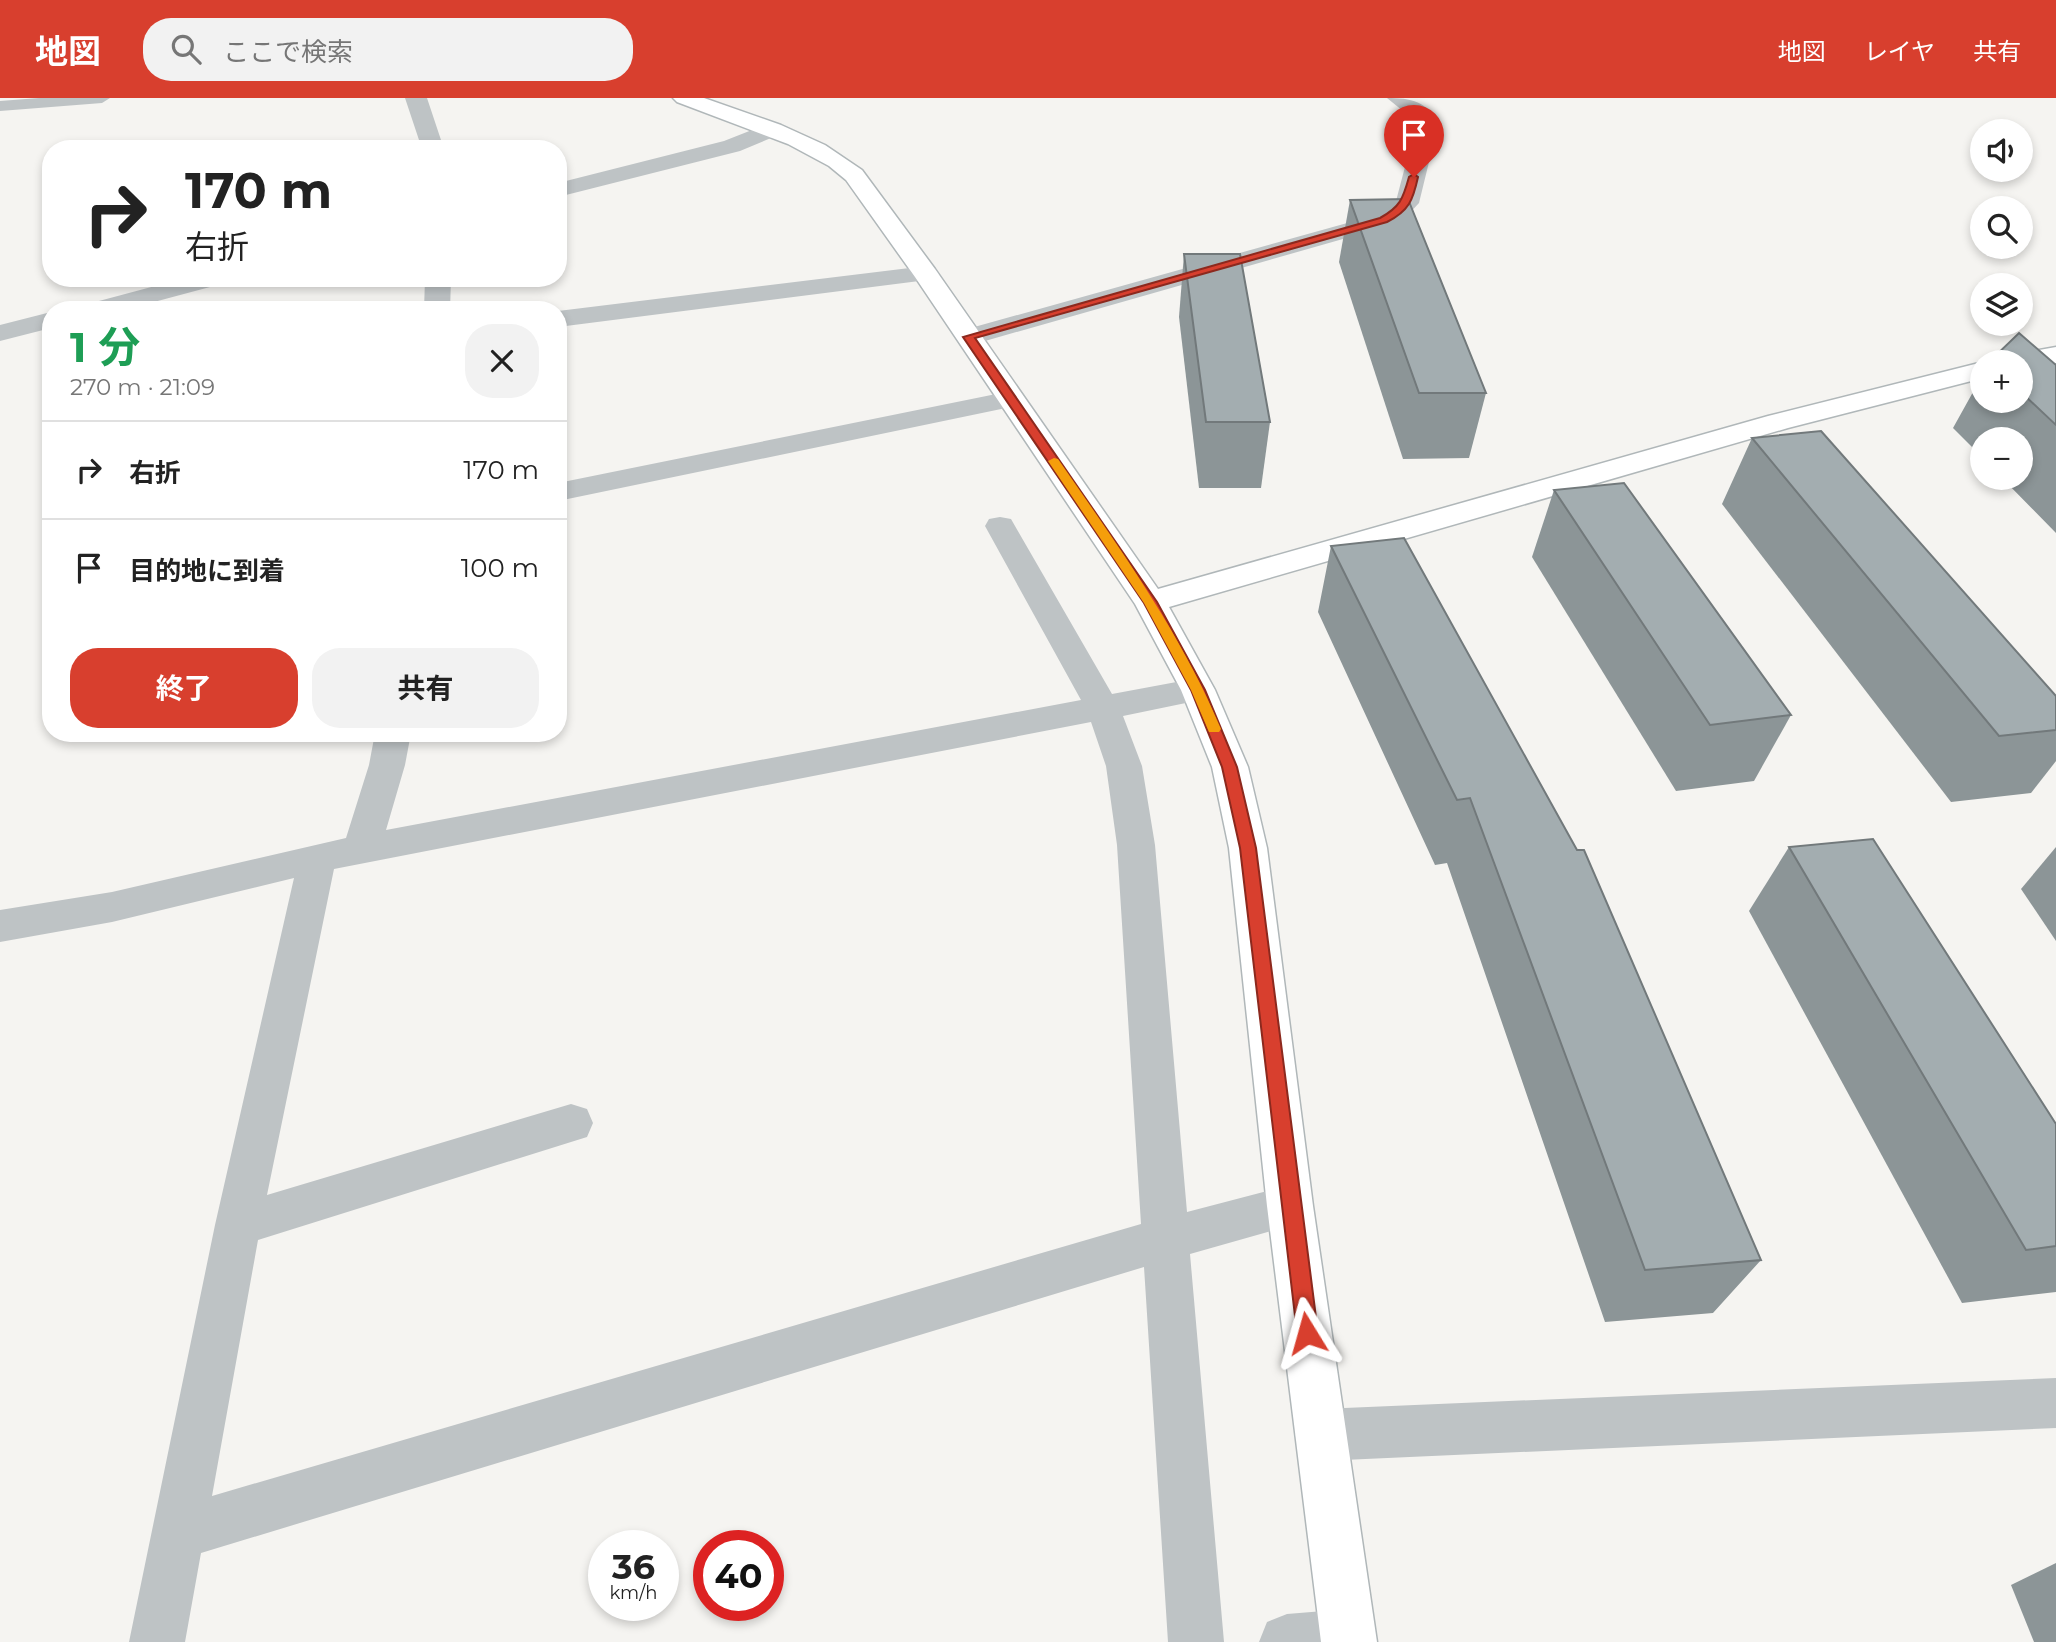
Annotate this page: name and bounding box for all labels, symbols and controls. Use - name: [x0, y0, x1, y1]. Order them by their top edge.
- search box: [143, 18, 633, 81]
- icon: search: [167, 30, 205, 68]
- text: 地図: [35, 31, 101, 71]
- text: ここで検索: [223, 36, 353, 68]
- text: 地図: [1778, 37, 1826, 66]
- text: レイヤ: [1864, 37, 1935, 66]
- text: 共有: [1973, 37, 2021, 66]
- pin: [1384, 105, 1444, 177]
- icon: arrive: [1395, 116, 1433, 154]
- map controls: [1970, 119, 2033, 490]
- button: sound: [1970, 119, 2033, 182]
- text: 170 m: [185, 161, 332, 220]
- icon: right: [70, 168, 161, 259]
- button: search: [1970, 196, 2033, 259]
- text: 右折: [185, 227, 249, 266]
- button: layers: [1970, 273, 2033, 336]
- text: 1 分: [70, 321, 140, 373]
- button: close: [465, 324, 539, 398]
- button: +: [1970, 350, 2033, 413]
- text: 270 m · 21:09: [70, 373, 215, 401]
- button: −: [1970, 427, 2033, 490]
- icon: right: [70, 451, 108, 489]
- text: 170 m: [463, 454, 539, 486]
- text: 右折: [129, 457, 181, 489]
- icon: arrive: [70, 549, 108, 587]
- text: 100 m: [461, 552, 539, 584]
- text: 目的地に到着: [129, 555, 285, 587]
- button: 終了: [70, 648, 298, 728]
- button: 共有: [312, 648, 539, 728]
- position arrow: [1270, 1296, 1344, 1370]
- speed limit sign: 40: [693, 1530, 784, 1621]
- text: 36: [612, 1545, 655, 1588]
- text: km/h: [609, 1582, 658, 1604]

